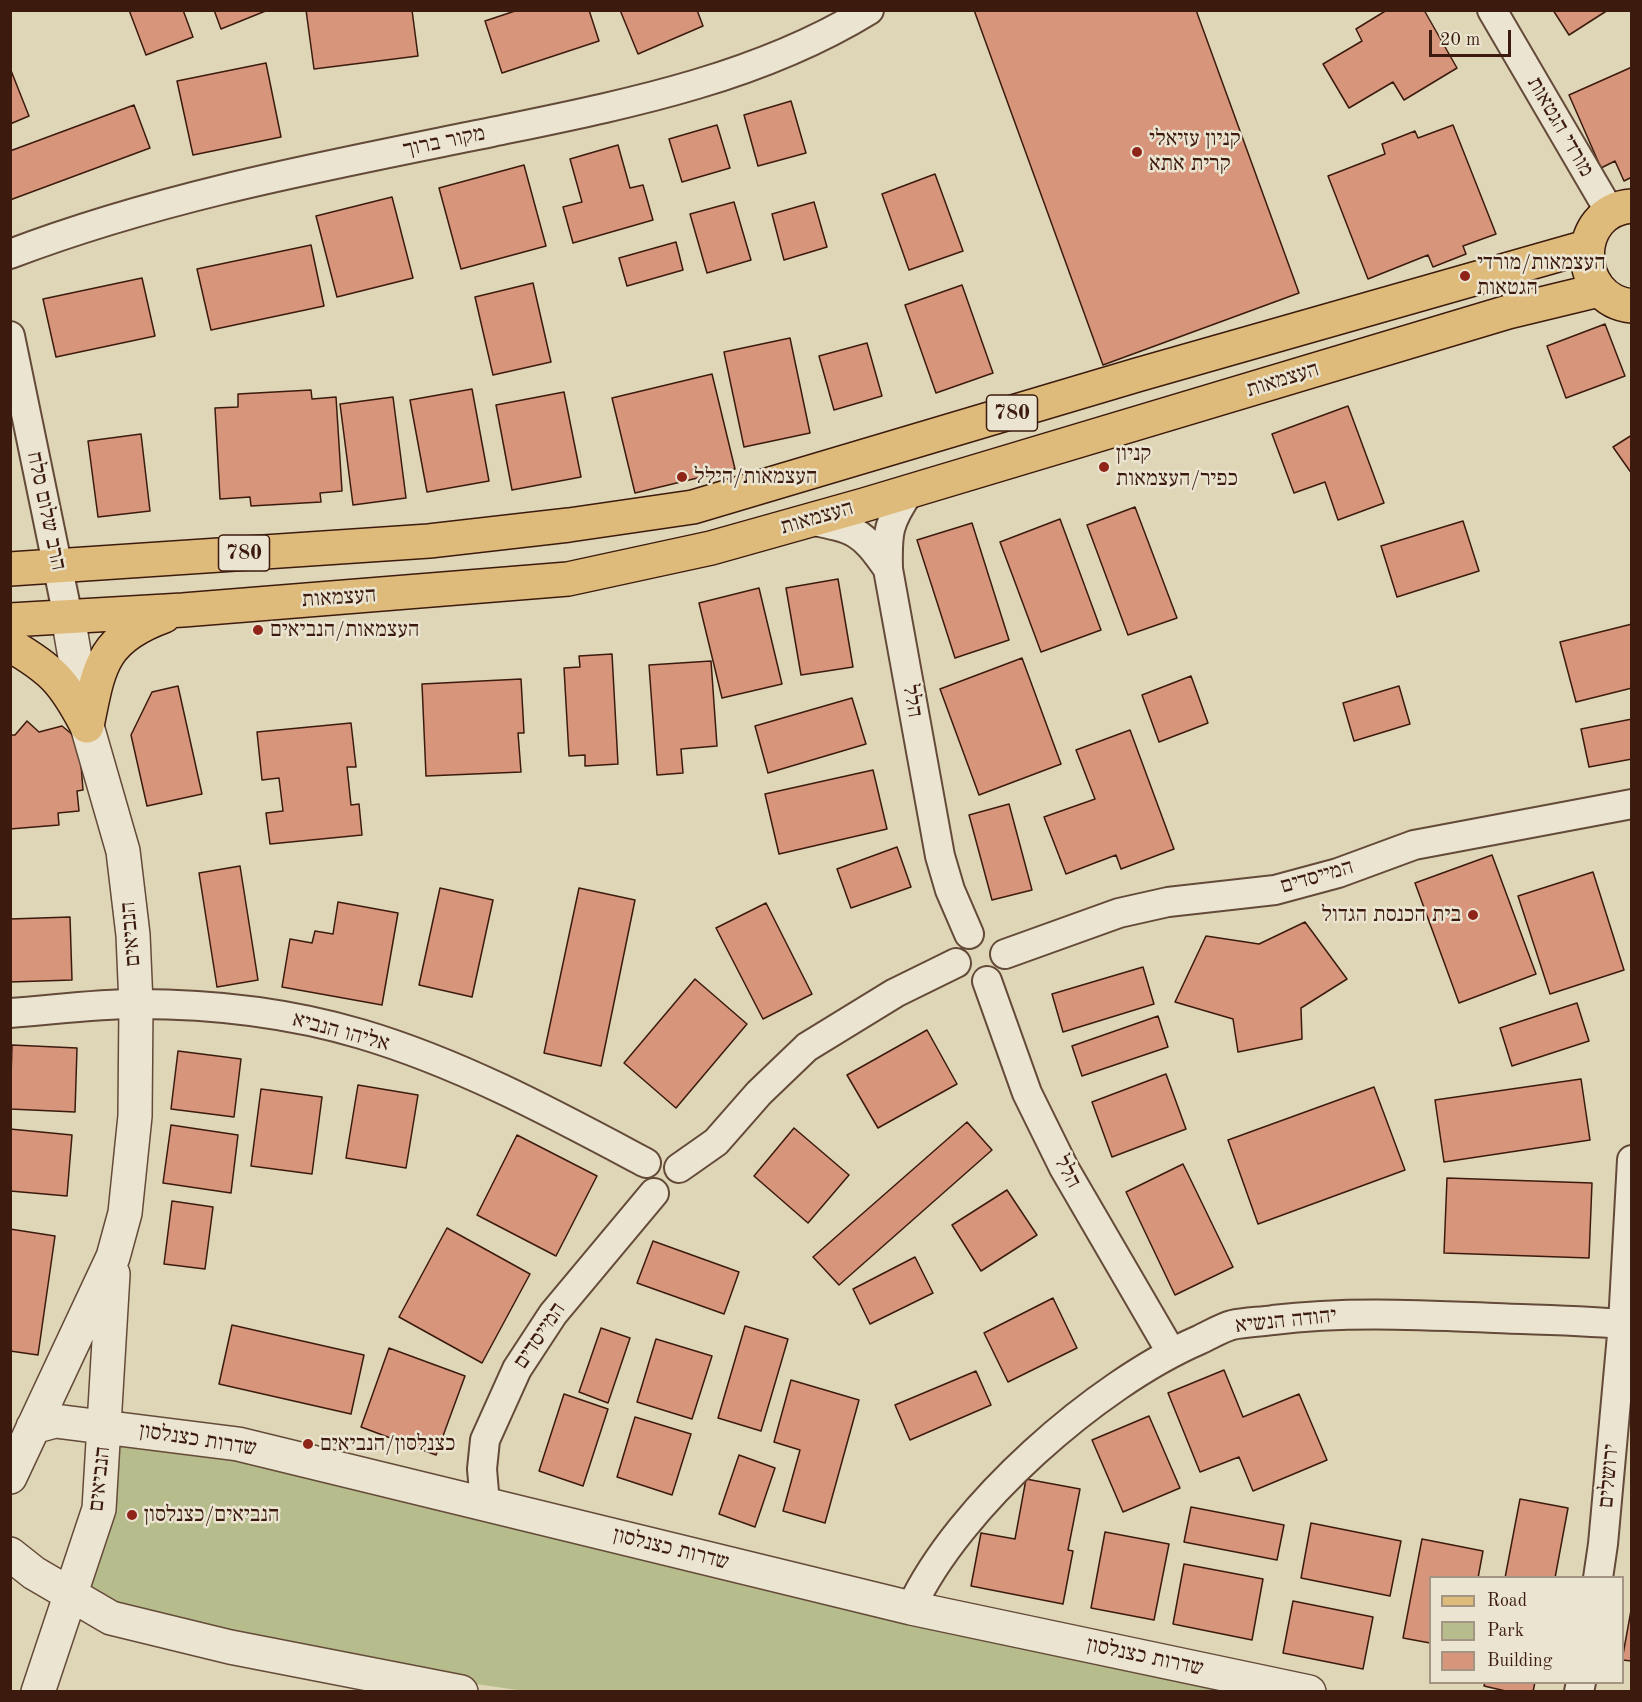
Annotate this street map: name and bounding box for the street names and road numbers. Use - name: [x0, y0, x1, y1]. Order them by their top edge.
- street label: מורדי הגטאות: [1521, 72, 1599, 182]
- street label: מקור ברוך: [401, 120, 487, 164]
- street label: העצמאות: [1244, 356, 1322, 404]
- road number: 780: [986, 395, 1038, 431]
- street label: הרב שלום סלח: [21, 449, 71, 573]
- street label: העצמאות: [778, 495, 856, 541]
- road number: 780: [218, 535, 270, 571]
- street label: העצמאות: [301, 582, 377, 614]
- street label: הלל: [896, 682, 928, 720]
- street label: המייסדים: [1278, 854, 1356, 900]
- street label: הנביאים: [115, 900, 147, 968]
- street label: אליהו הנביא: [290, 1006, 392, 1058]
- street label: הלל: [1048, 1151, 1086, 1193]
- street label: המייסדים: [508, 1298, 572, 1374]
- street label: יהודה הנשיא: [1234, 1303, 1338, 1339]
- street label: שדרות כצנלסון: [137, 1418, 259, 1462]
- street label: ירושלים: [1593, 1443, 1625, 1509]
- street label: הנביאים: [83, 1445, 117, 1513]
- street label: שדרות כצנלסון: [610, 1522, 732, 1576]
- street label: שדרות כצנלסון: [1084, 1632, 1206, 1682]

